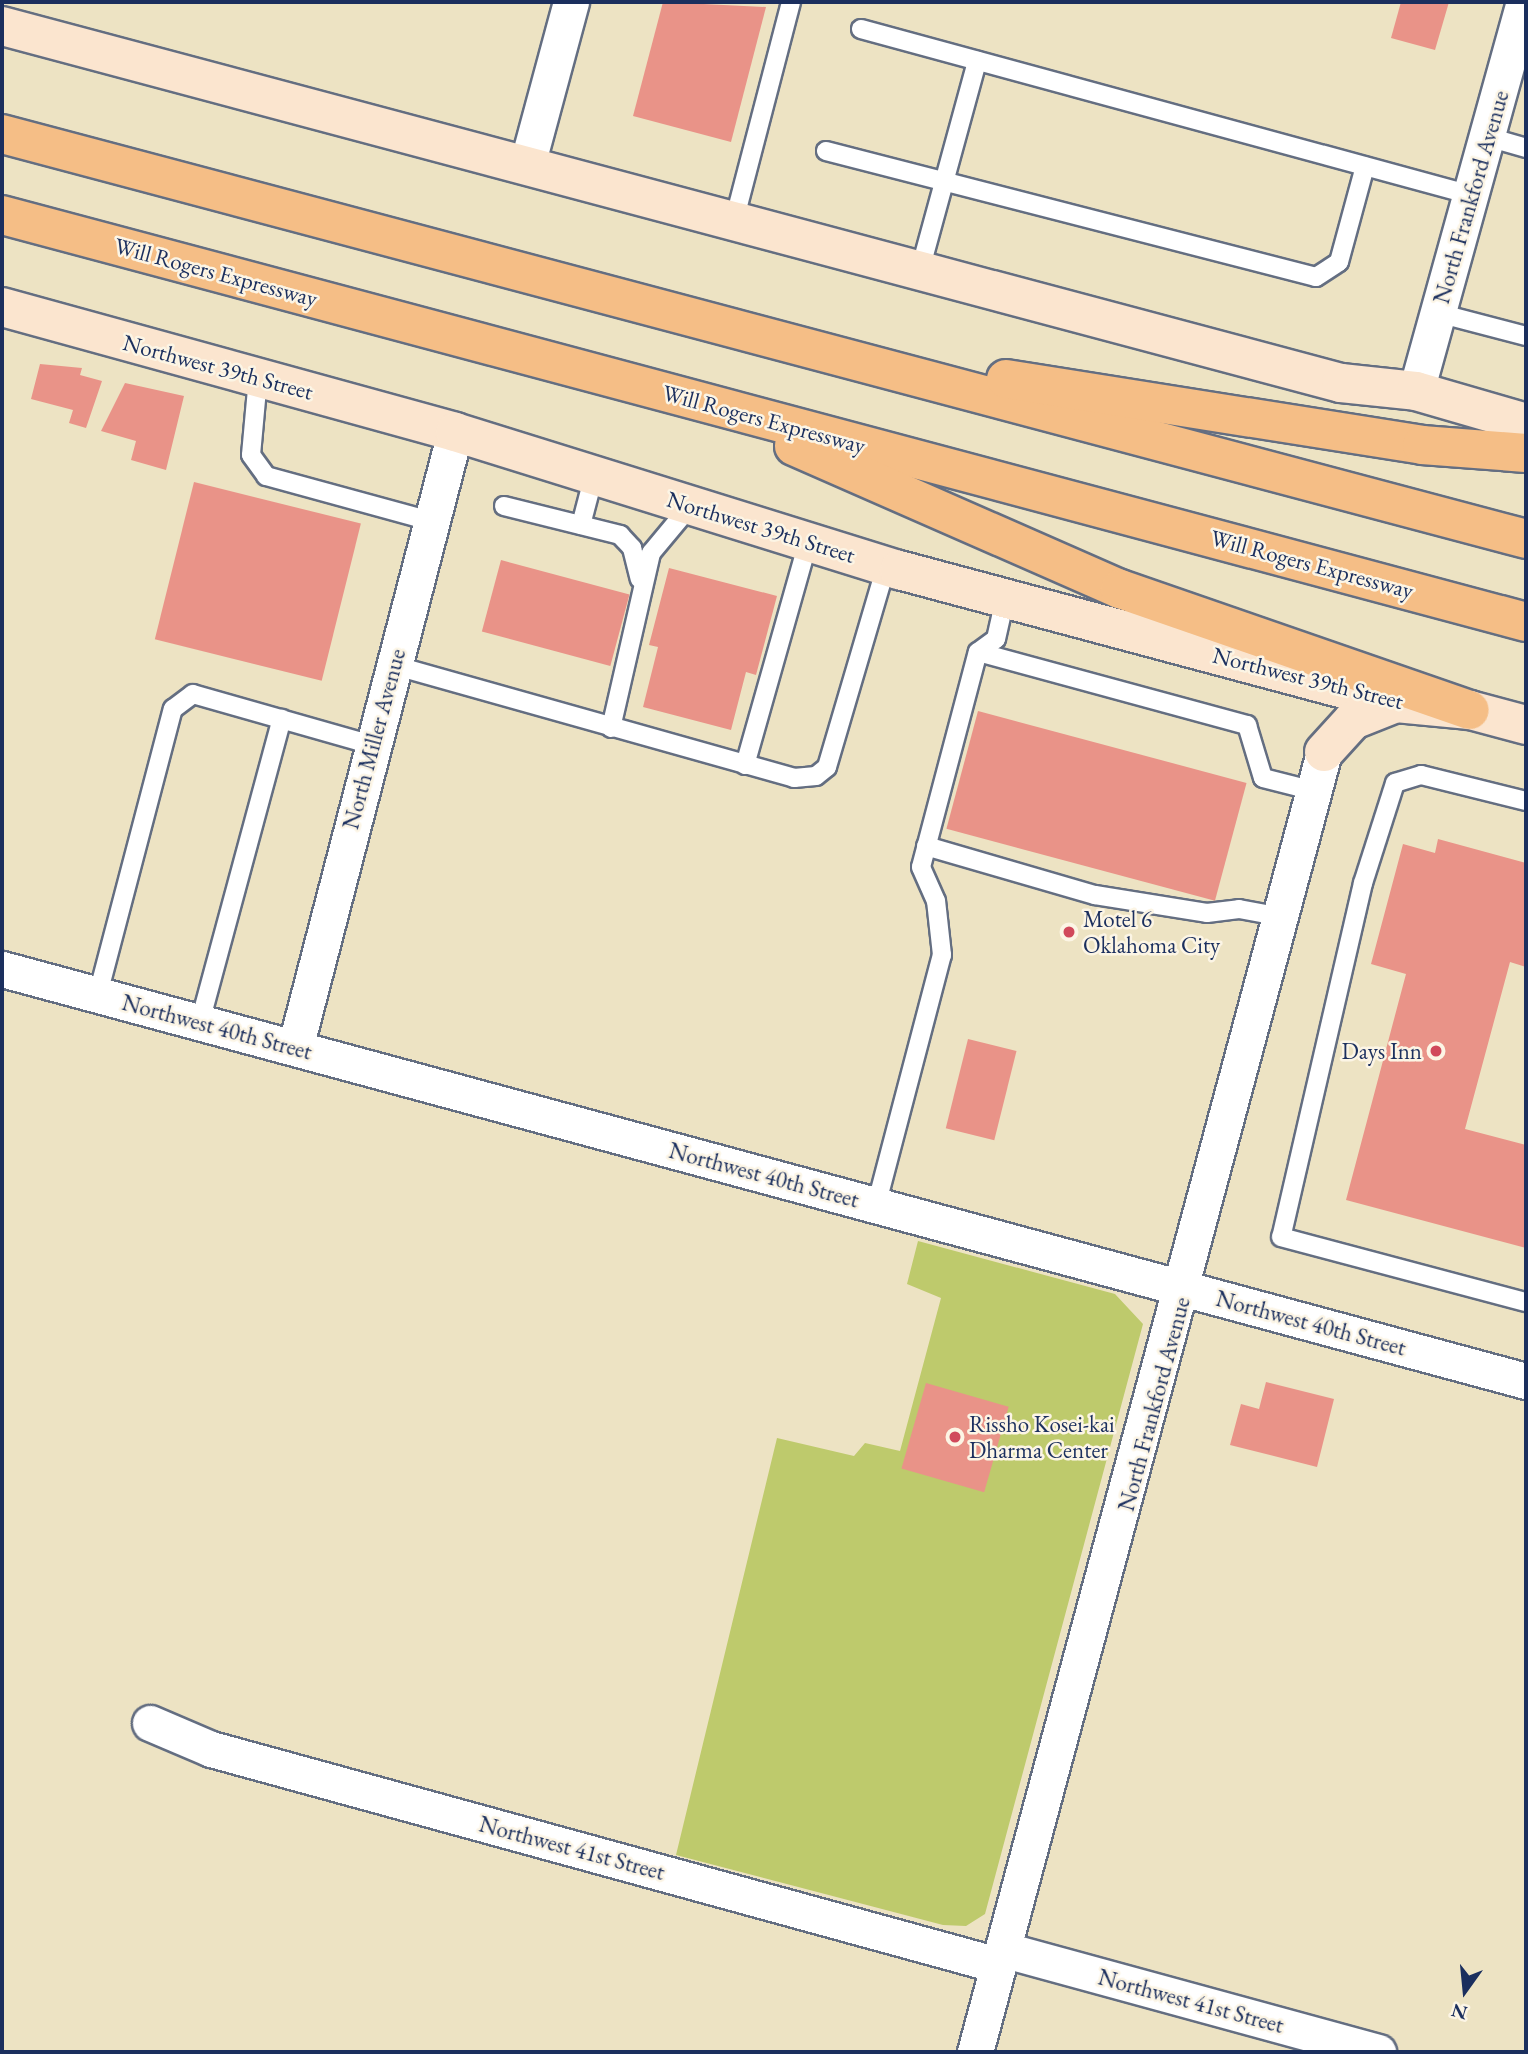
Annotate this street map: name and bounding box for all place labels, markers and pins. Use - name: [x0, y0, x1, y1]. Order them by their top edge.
- place label: Motel 6 Oklahoma City: [1083, 905, 1220, 959]
- marker: Motel 6 Oklahoma City: [1061, 924, 1077, 940]
- place label: Days Inn: [1342, 1037, 1422, 1065]
- marker: Days Inn: [1428, 1043, 1444, 1059]
- place label: Rissho Kosei-kai Dharma Center: [969, 1410, 1115, 1464]
- marker: Rissho Kosei-kai Dharma Center: [947, 1429, 963, 1445]

